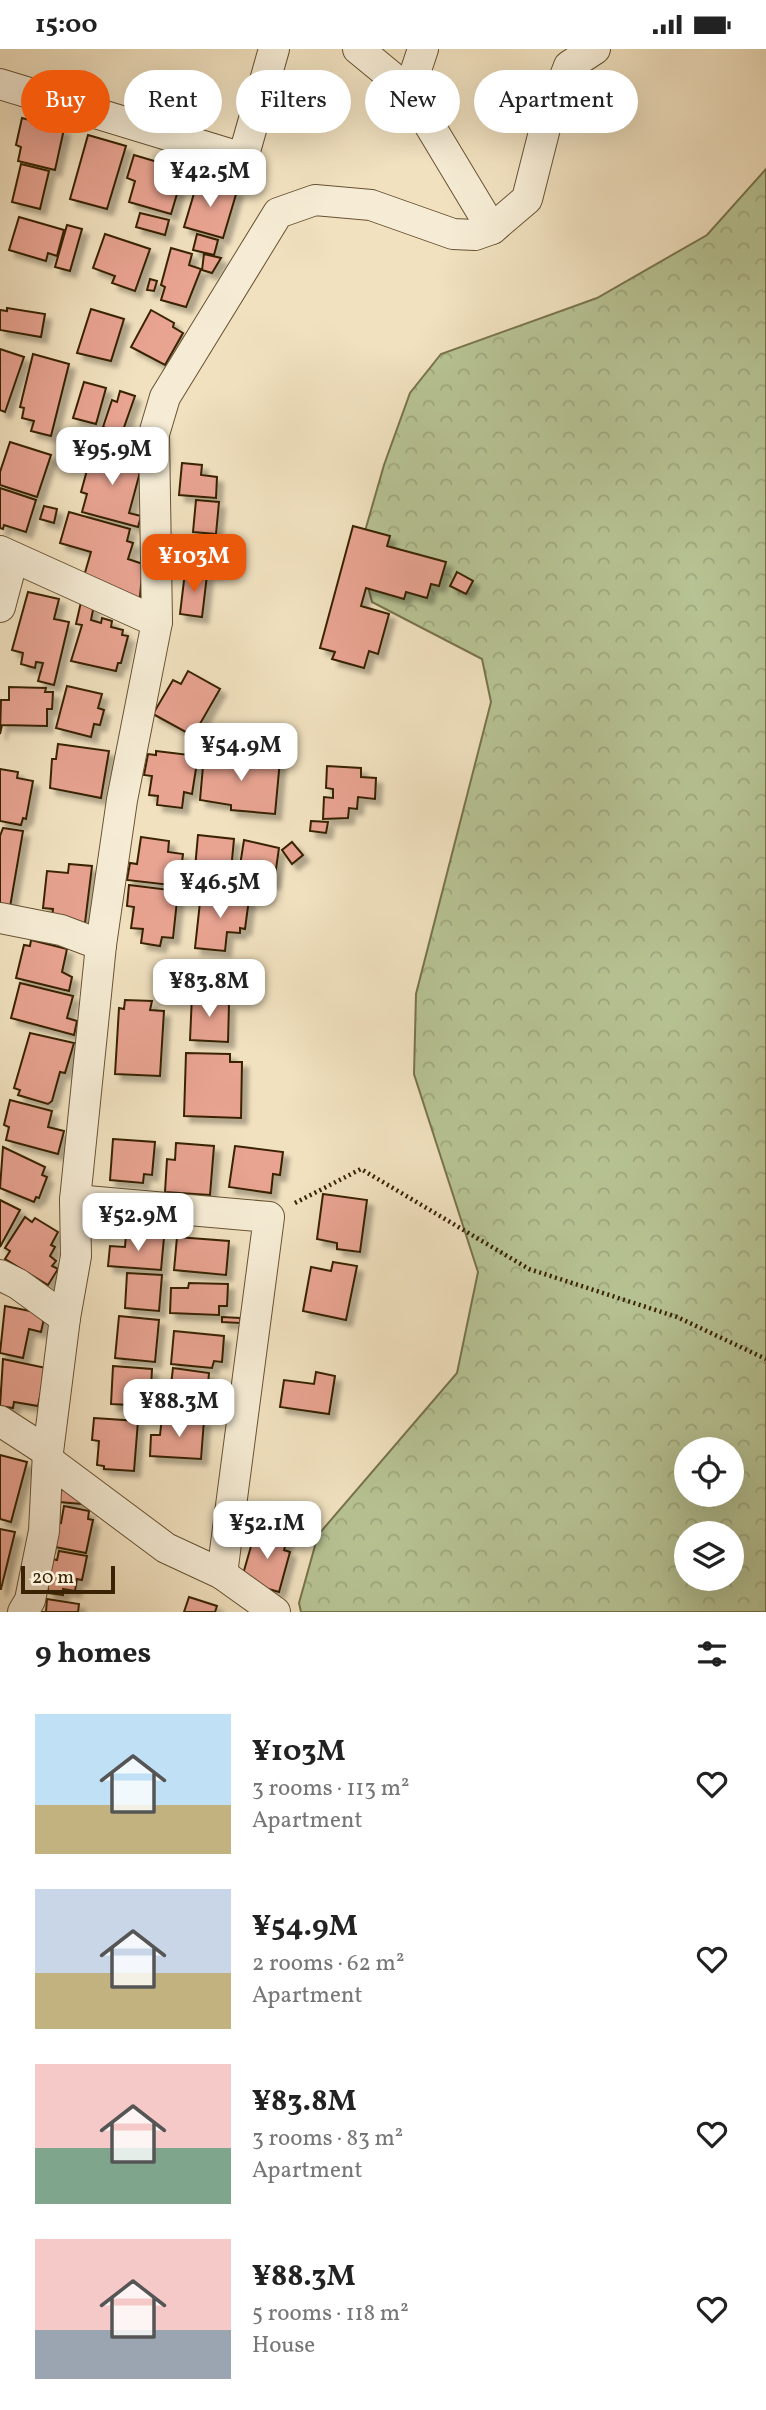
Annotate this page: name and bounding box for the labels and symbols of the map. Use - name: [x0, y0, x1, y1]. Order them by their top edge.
- pin: ¥42.5M: [153, 149, 267, 209]
- pin: ¥95.9M: [55, 427, 169, 487]
- pin: ¥103M: [145, 535, 243, 594]
- pin: ¥54.9M: [184, 723, 298, 783]
- pin: ¥46.5M: [163, 861, 277, 920]
- pin: ¥83.8M: [152, 960, 266, 1019]
- pin: ¥52.9M: [81, 1193, 195, 1253]
- pin: ¥88.3M: [122, 1379, 236, 1439]
- pin: ¥52.1M: [210, 1501, 324, 1561]
- scale bar: [21, 1563, 116, 1595]

